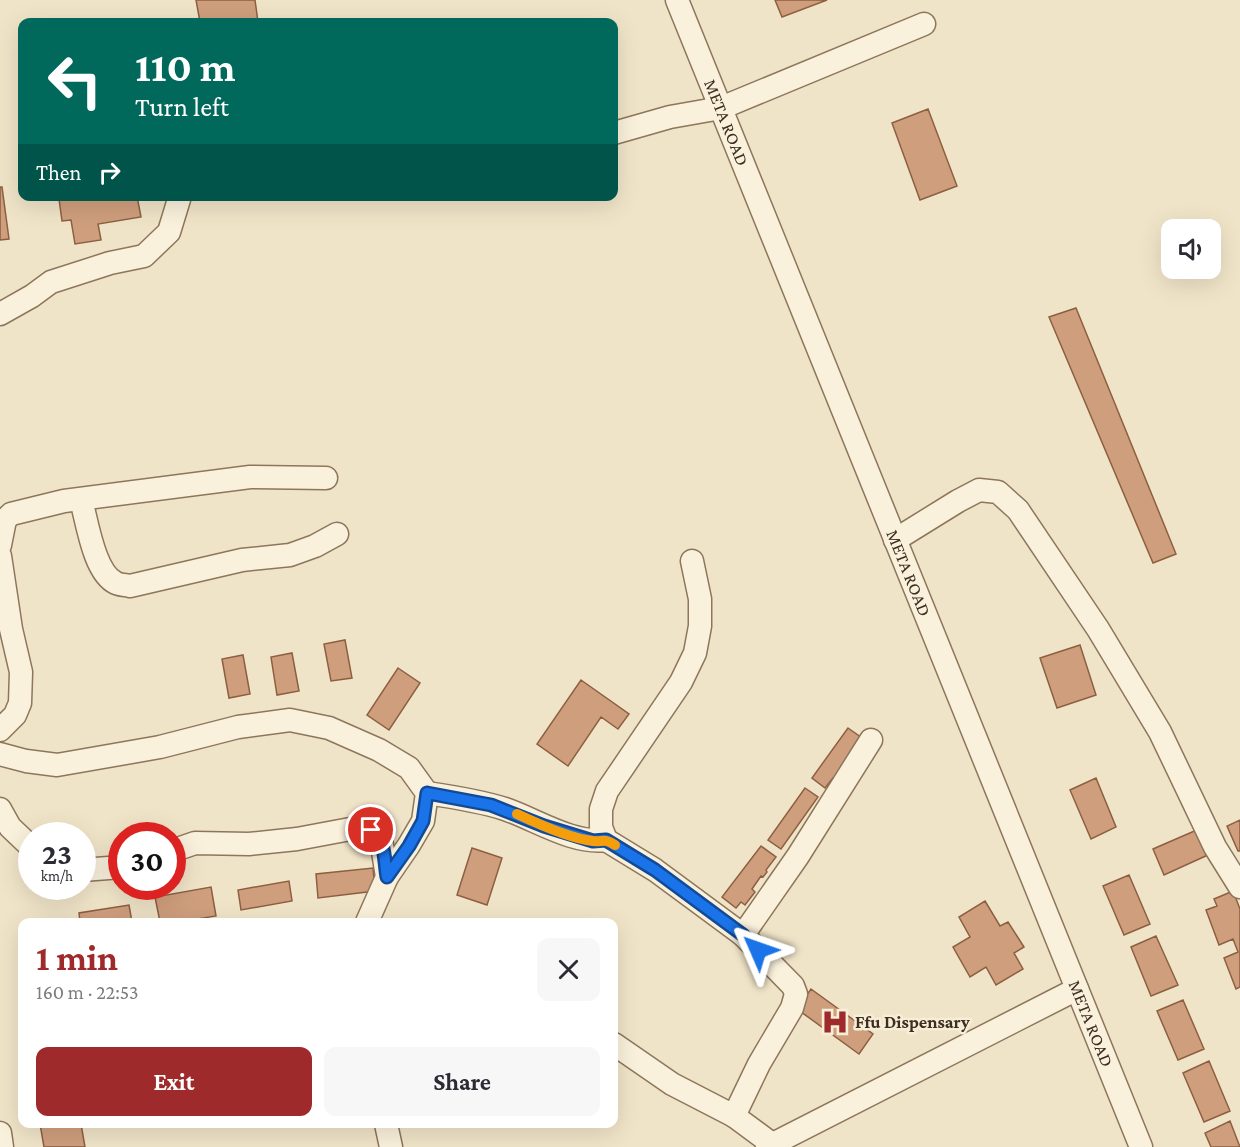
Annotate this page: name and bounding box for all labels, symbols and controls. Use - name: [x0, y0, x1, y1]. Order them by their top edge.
- icon: left: [36, 42, 114, 120]
- text: 110 m: [135, 43, 236, 90]
- street label: META ROAD: [700, 76, 753, 169]
- text: Turn left: [135, 92, 229, 122]
- icon: right: [93, 156, 126, 189]
- text: Then: [36, 160, 81, 185]
- map controls: [1161, 219, 1221, 279]
- button: sound: [1161, 219, 1221, 279]
- street label: META ROAD: [882, 527, 935, 619]
- pin: [345, 804, 396, 855]
- icon: arrive: [354, 813, 387, 846]
- speed limit sign: 30: [108, 822, 186, 900]
- text: 23: [42, 837, 72, 870]
- text: km/h: [41, 868, 73, 884]
- position arrow: [726, 918, 790, 982]
- text: 1 min: [36, 938, 118, 978]
- button: close: [537, 938, 600, 1001]
- street label: META ROAD: [1065, 977, 1117, 1070]
- text: 160 m · 22:53: [36, 981, 138, 1003]
- hospital icon: Ffu Dispensary: [820, 1007, 850, 1037]
- place label: Ffu Dispensary: [855, 1012, 970, 1032]
- button: Exit: [36, 1047, 312, 1116]
- button: Share: [324, 1047, 600, 1116]

